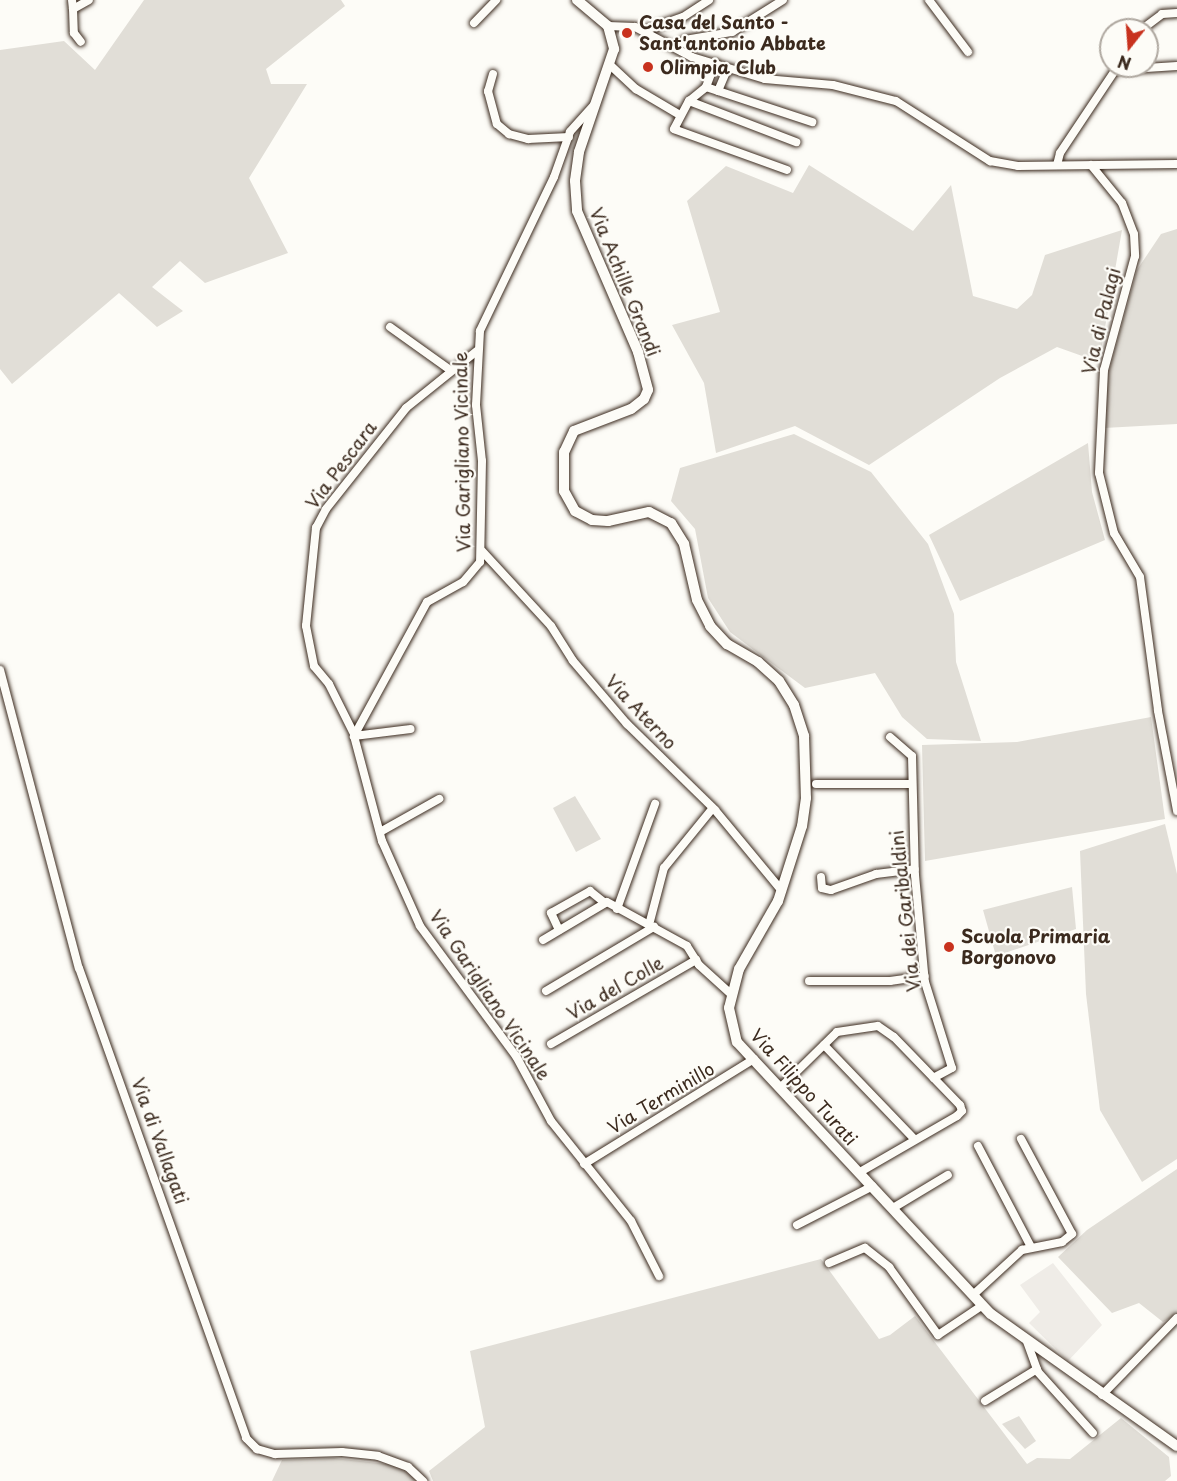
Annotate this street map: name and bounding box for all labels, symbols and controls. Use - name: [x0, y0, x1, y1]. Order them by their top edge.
- place label: Casa del Santo - Sant'antonio Abbate: [639, 12, 826, 54]
- north arrow: [1099, 18, 1159, 78]
- marker: Casa del Santo - Sant'antonio Abbate: [620, 26, 634, 40]
- text: N: [1115, 50, 1134, 77]
- place label: Olimpia Club: [660, 56, 776, 78]
- marker: Olimpia Club: [641, 60, 655, 74]
- street label: Via Achille Grandi: [585, 205, 665, 359]
- street label: Via di Palagi: [1077, 265, 1125, 377]
- street label: Via Garigliano Vicinale: [449, 352, 475, 552]
- street label: Via Pescara: [301, 417, 381, 513]
- street label: Via Aterno: [601, 670, 681, 754]
- street label: Via dei Garibaldini: [886, 830, 924, 992]
- street label: Via Garigliano Vicinale: [425, 906, 555, 1084]
- place label: Scuola Primaria Borgonovo: [961, 926, 1110, 968]
- marker: Scuola Primaria Borgonovo: [942, 940, 956, 954]
- street label: Via del Colle: [563, 952, 667, 1024]
- street label: Via Filippo Turati: [746, 1024, 862, 1150]
- street label: Via Terminillo: [604, 1058, 718, 1138]
- street label: Via di Vallagati: [127, 1075, 193, 1207]

